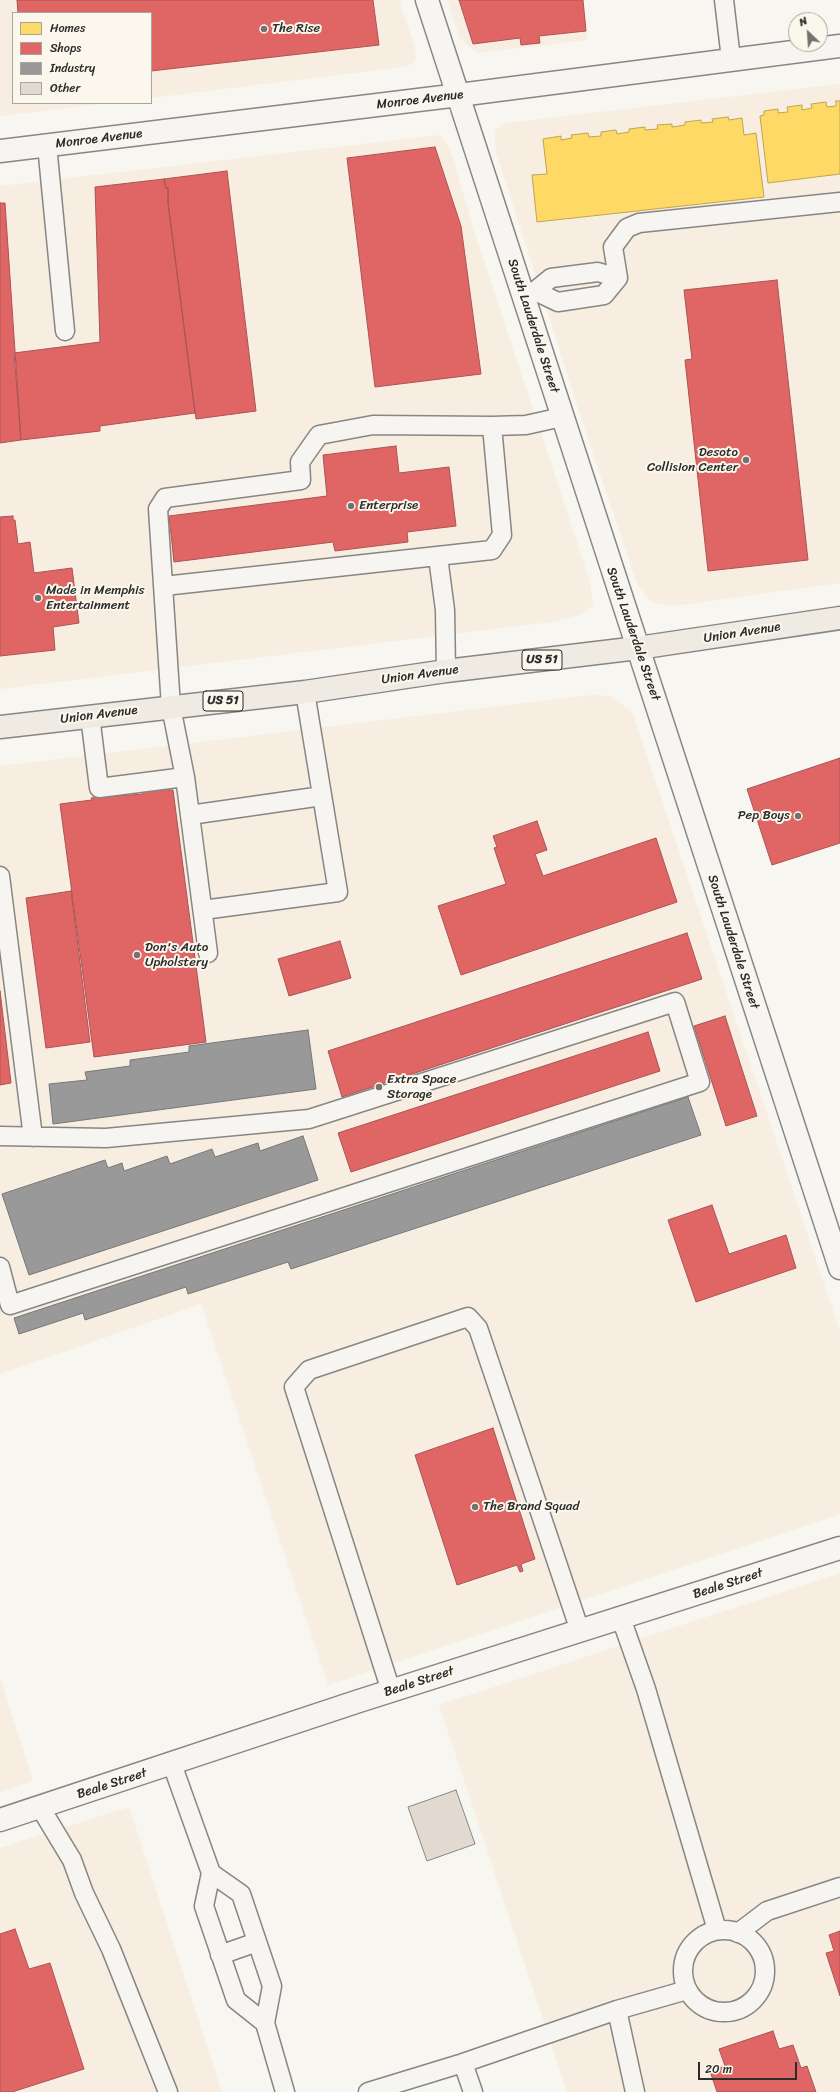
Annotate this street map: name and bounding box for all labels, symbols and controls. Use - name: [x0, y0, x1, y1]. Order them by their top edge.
- text: N: [796, 11, 811, 32]
- legend: [12, 12, 152, 104]
- north arrow: [788, 12, 828, 52]
- text: Homes: [50, 17, 86, 39]
- place label: The Rise: [272, 21, 320, 37]
- marker: The Rise: [259, 24, 269, 34]
- text: Shops: [50, 37, 81, 59]
- text: Industry: [50, 57, 95, 79]
- text: Other: [50, 77, 80, 99]
- street label: Monroe Avenue: [376, 87, 464, 113]
- street label: Monroe Avenue: [55, 126, 143, 152]
- street label: South Lauderdale Street: [504, 257, 562, 395]
- place label: Desoto Collision Center: [647, 445, 738, 476]
- marker: Desoto Collision Center: [741, 455, 751, 465]
- place label: Enterprise: [359, 498, 418, 514]
- marker: Enterprise: [346, 501, 356, 511]
- street label: South Lauderdale Street: [603, 565, 663, 703]
- place label: Made in Memphis Entertainment: [46, 583, 145, 614]
- marker: Made in Memphis Entertainment: [33, 593, 43, 603]
- street label: Union Avenue: [702, 619, 782, 647]
- road number: US 51: [522, 650, 562, 670]
- street label: Union Avenue: [380, 662, 460, 688]
- road number: US 51: [203, 691, 243, 711]
- street label: Union Avenue: [59, 703, 139, 727]
- place label: Pep Boys: [738, 808, 790, 824]
- marker: Pep Boys: [793, 811, 803, 821]
- street label: South Lauderdale Street: [704, 873, 762, 1011]
- place label: Don's Auto Upholstery: [145, 940, 208, 971]
- marker: Don's Auto Upholstery: [132, 950, 142, 960]
- place label: Extra Space Storage: [387, 1072, 456, 1103]
- marker: Extra Space Storage: [374, 1082, 384, 1092]
- place label: The Brand Squad: [483, 1499, 579, 1515]
- marker: The Brand Squad: [470, 1502, 480, 1512]
- street label: Beale Street: [691, 1565, 765, 1603]
- street label: Beale Street: [382, 1663, 456, 1701]
- street label: Beale Street: [75, 1765, 149, 1803]
- scale bar: [700, 2054, 799, 2080]
- text: 20 m: [705, 2058, 732, 2080]

